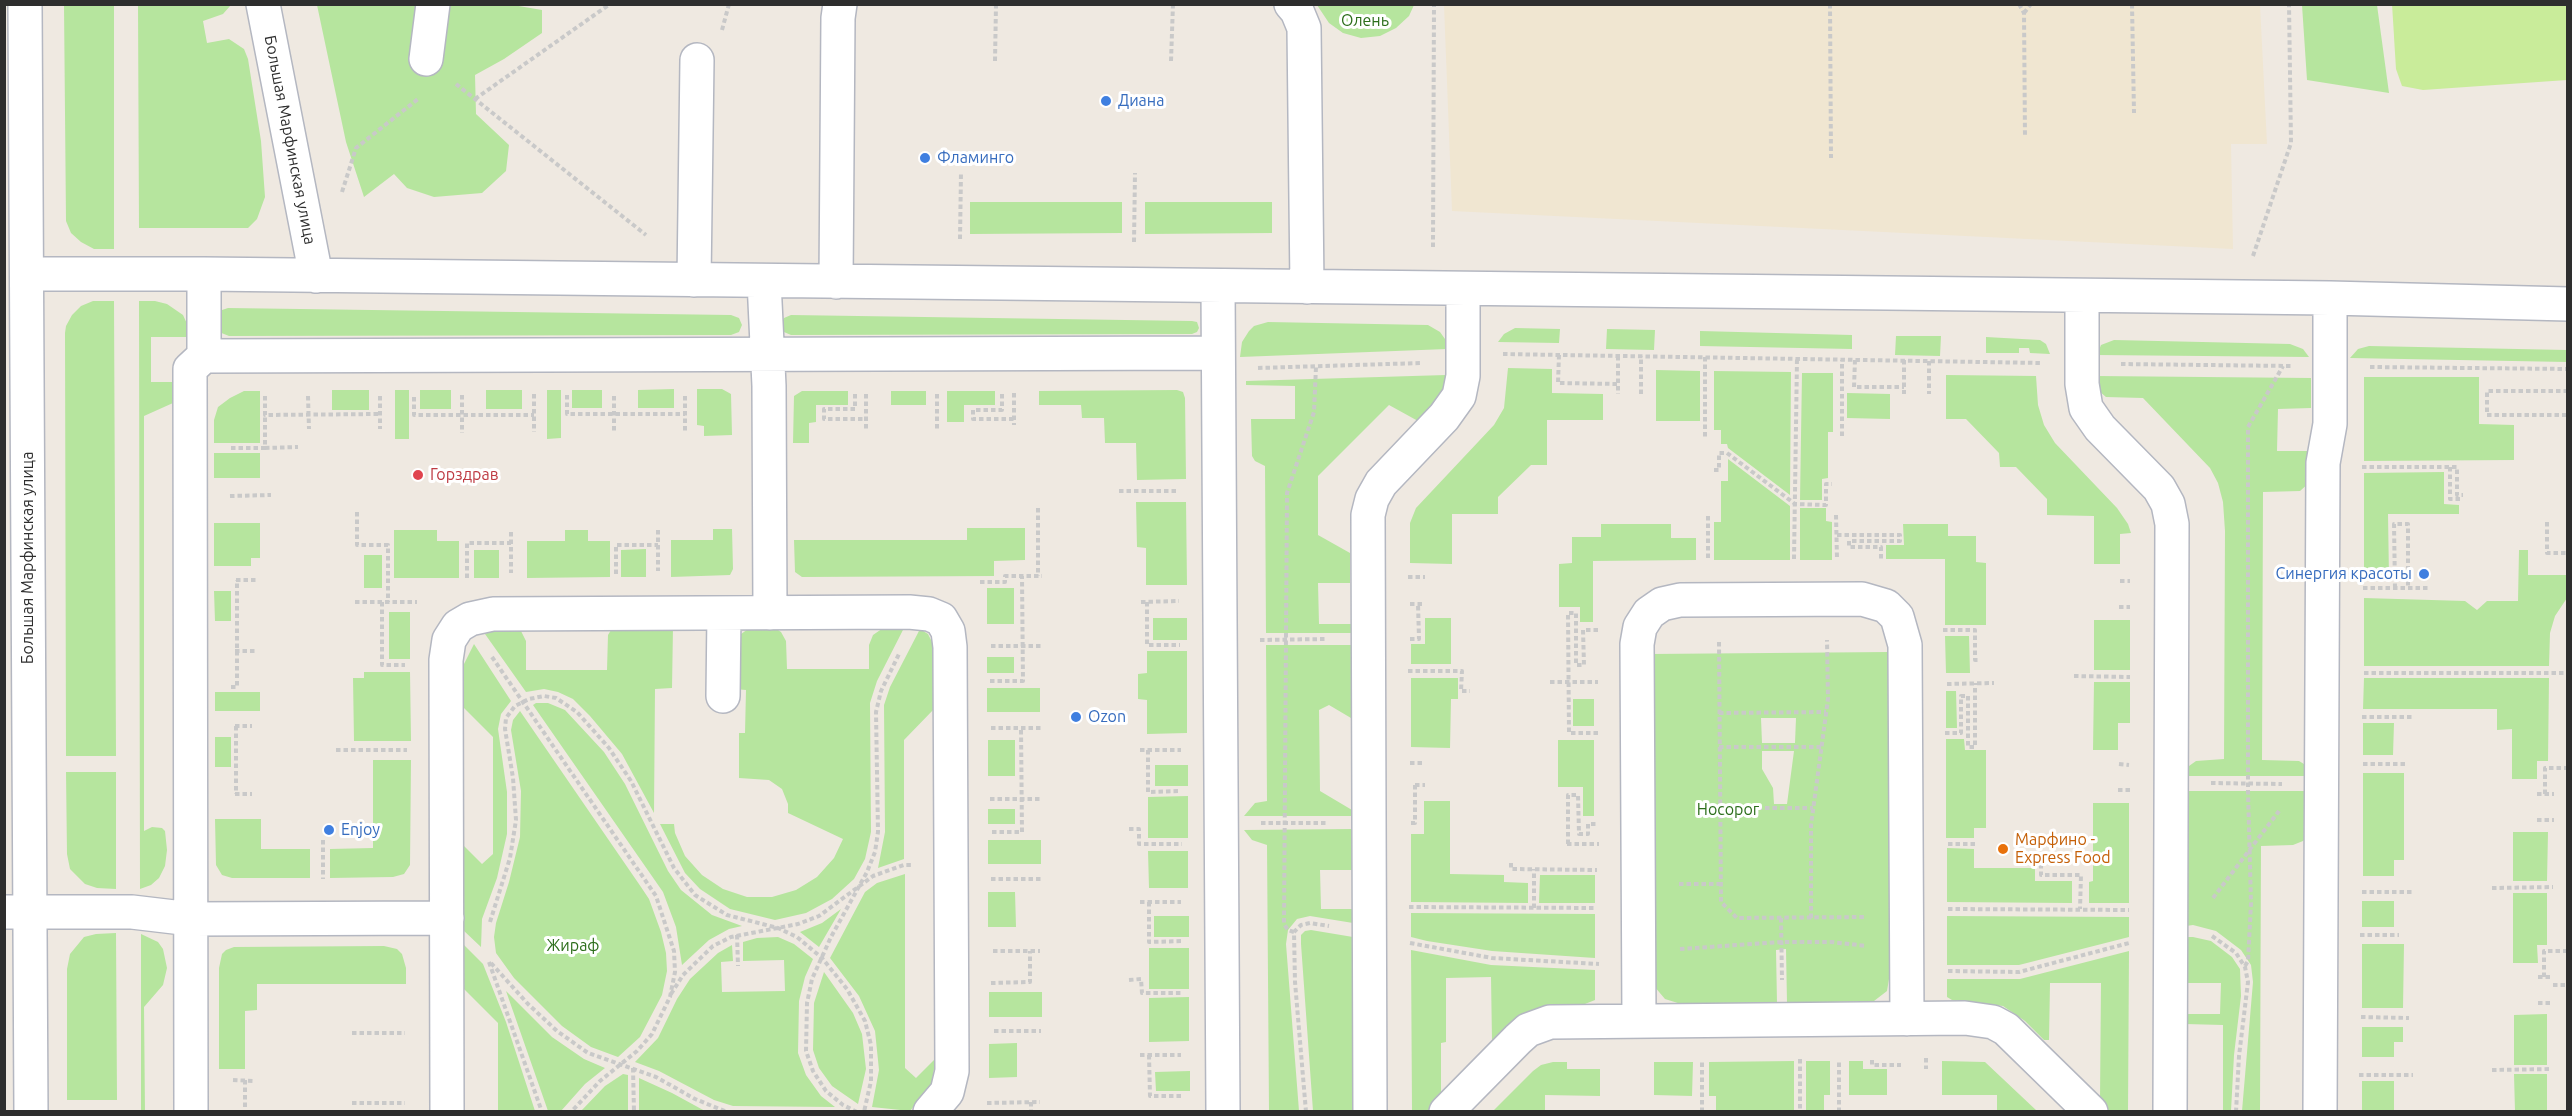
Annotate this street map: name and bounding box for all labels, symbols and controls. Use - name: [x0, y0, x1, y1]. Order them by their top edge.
- park label: Олень: [1341, 11, 1389, 31]
- street label: Большая Марфинская улица: [260, 34, 320, 246]
- place label: Диана: [1118, 91, 1164, 111]
- marker: Диана: [1099, 94, 1113, 108]
- place label: Фламинго: [937, 148, 1014, 168]
- marker: Фламинго: [918, 151, 932, 165]
- street label: Большая Марфинская улица: [18, 452, 38, 664]
- place label: Горздрав: [430, 465, 499, 485]
- marker: Горздрав: [411, 468, 425, 482]
- place label: Синергия красоты: [2275, 564, 2412, 584]
- marker: Синергия красоты: [2417, 567, 2431, 581]
- place label: Ozon: [1088, 707, 1126, 727]
- marker: Ozon: [1069, 710, 1083, 724]
- park label: Носорог: [1697, 800, 1759, 820]
- place label: Enjoy: [341, 820, 380, 840]
- marker: Enjoy: [322, 823, 336, 837]
- place label: Марфино - Express Food: [2015, 830, 2110, 868]
- marker: Марфино - Express Food: [1996, 842, 2010, 856]
- park label: Жираф: [546, 936, 600, 956]

